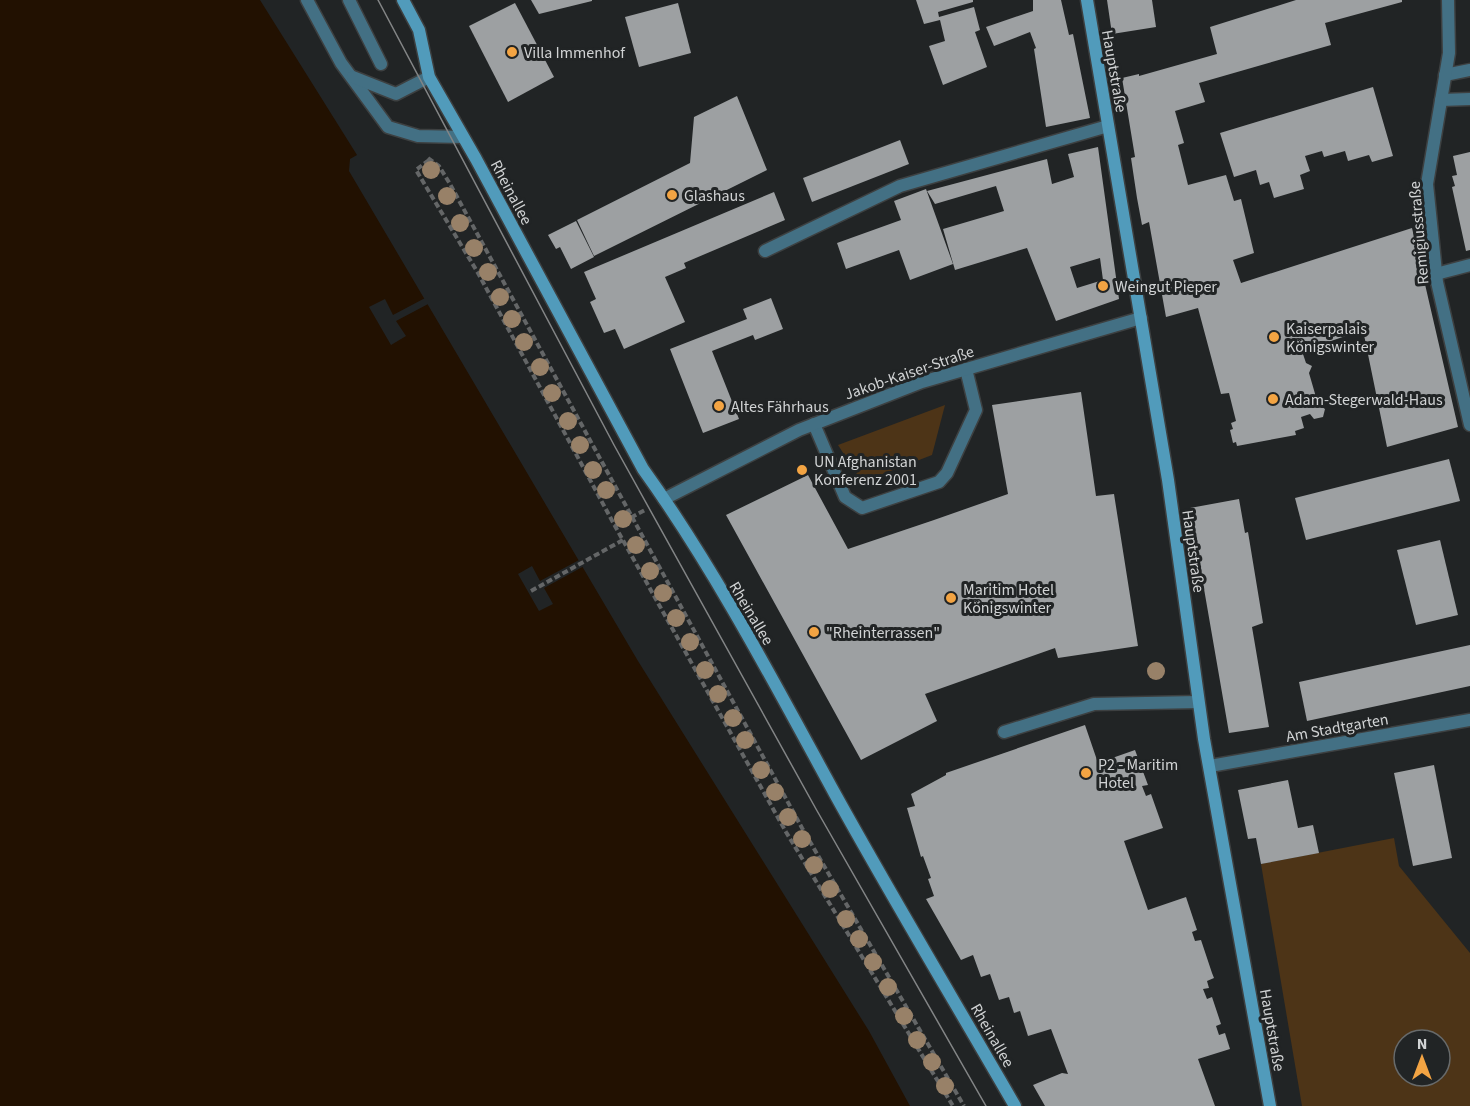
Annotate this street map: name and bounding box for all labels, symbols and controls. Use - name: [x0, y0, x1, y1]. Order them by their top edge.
- street label: Hauptstraße: [1096, 28, 1132, 114]
- place label: Villa Immenhof: [524, 42, 626, 64]
- marker: Villa Immenhof: [505, 45, 519, 59]
- street label: Rheinallee: [485, 156, 537, 229]
- street label: Remigiusstraße: [1404, 180, 1434, 286]
- place label: Glashaus: [684, 185, 745, 207]
- marker: Glashaus: [665, 188, 679, 202]
- place label: Weingut Pieper: [1115, 276, 1217, 298]
- marker: Weingut Pieper: [1096, 279, 1110, 293]
- place label: Kaiserpalais Königswinter: [1286, 318, 1375, 358]
- marker: Kaiserpalais Königswinter: [1267, 330, 1281, 344]
- street label: Jakob-Kaiser-Straße: [842, 340, 977, 405]
- place label: Adam-Stegerwald-Haus: [1285, 389, 1443, 411]
- marker: Adam-Stegerwald-Haus: [1266, 392, 1280, 406]
- place label: Altes Fährhaus: [731, 396, 829, 418]
- marker: Altes Fährhaus: [712, 399, 726, 413]
- place label: UN Afghanistan Konferenz 2001: [814, 451, 917, 491]
- marker: UN Afghanistan Konferenz 2001: [795, 463, 809, 477]
- street label: Hauptstraße: [1176, 508, 1210, 594]
- street label: Rheinallee: [724, 578, 779, 649]
- place label: Maritim Hotel Königswinter: [963, 579, 1054, 619]
- marker: Maritim Hotel Königswinter: [944, 591, 958, 605]
- place label: "Rheinterrassen": [826, 622, 940, 644]
- marker: "Rheinterrassen": [807, 625, 821, 639]
- street label: Am Stadtgarten: [1284, 708, 1390, 748]
- place label: P2 - Maritim Hotel: [1098, 754, 1178, 794]
- marker: P2 - Maritim Hotel: [1079, 766, 1093, 780]
- street label: Hauptstraße: [1254, 987, 1290, 1073]
- street label: Rheinallee: [965, 999, 1019, 1072]
- north arrow: [1392, 1028, 1452, 1088]
- text: N: [1417, 1033, 1427, 1055]

